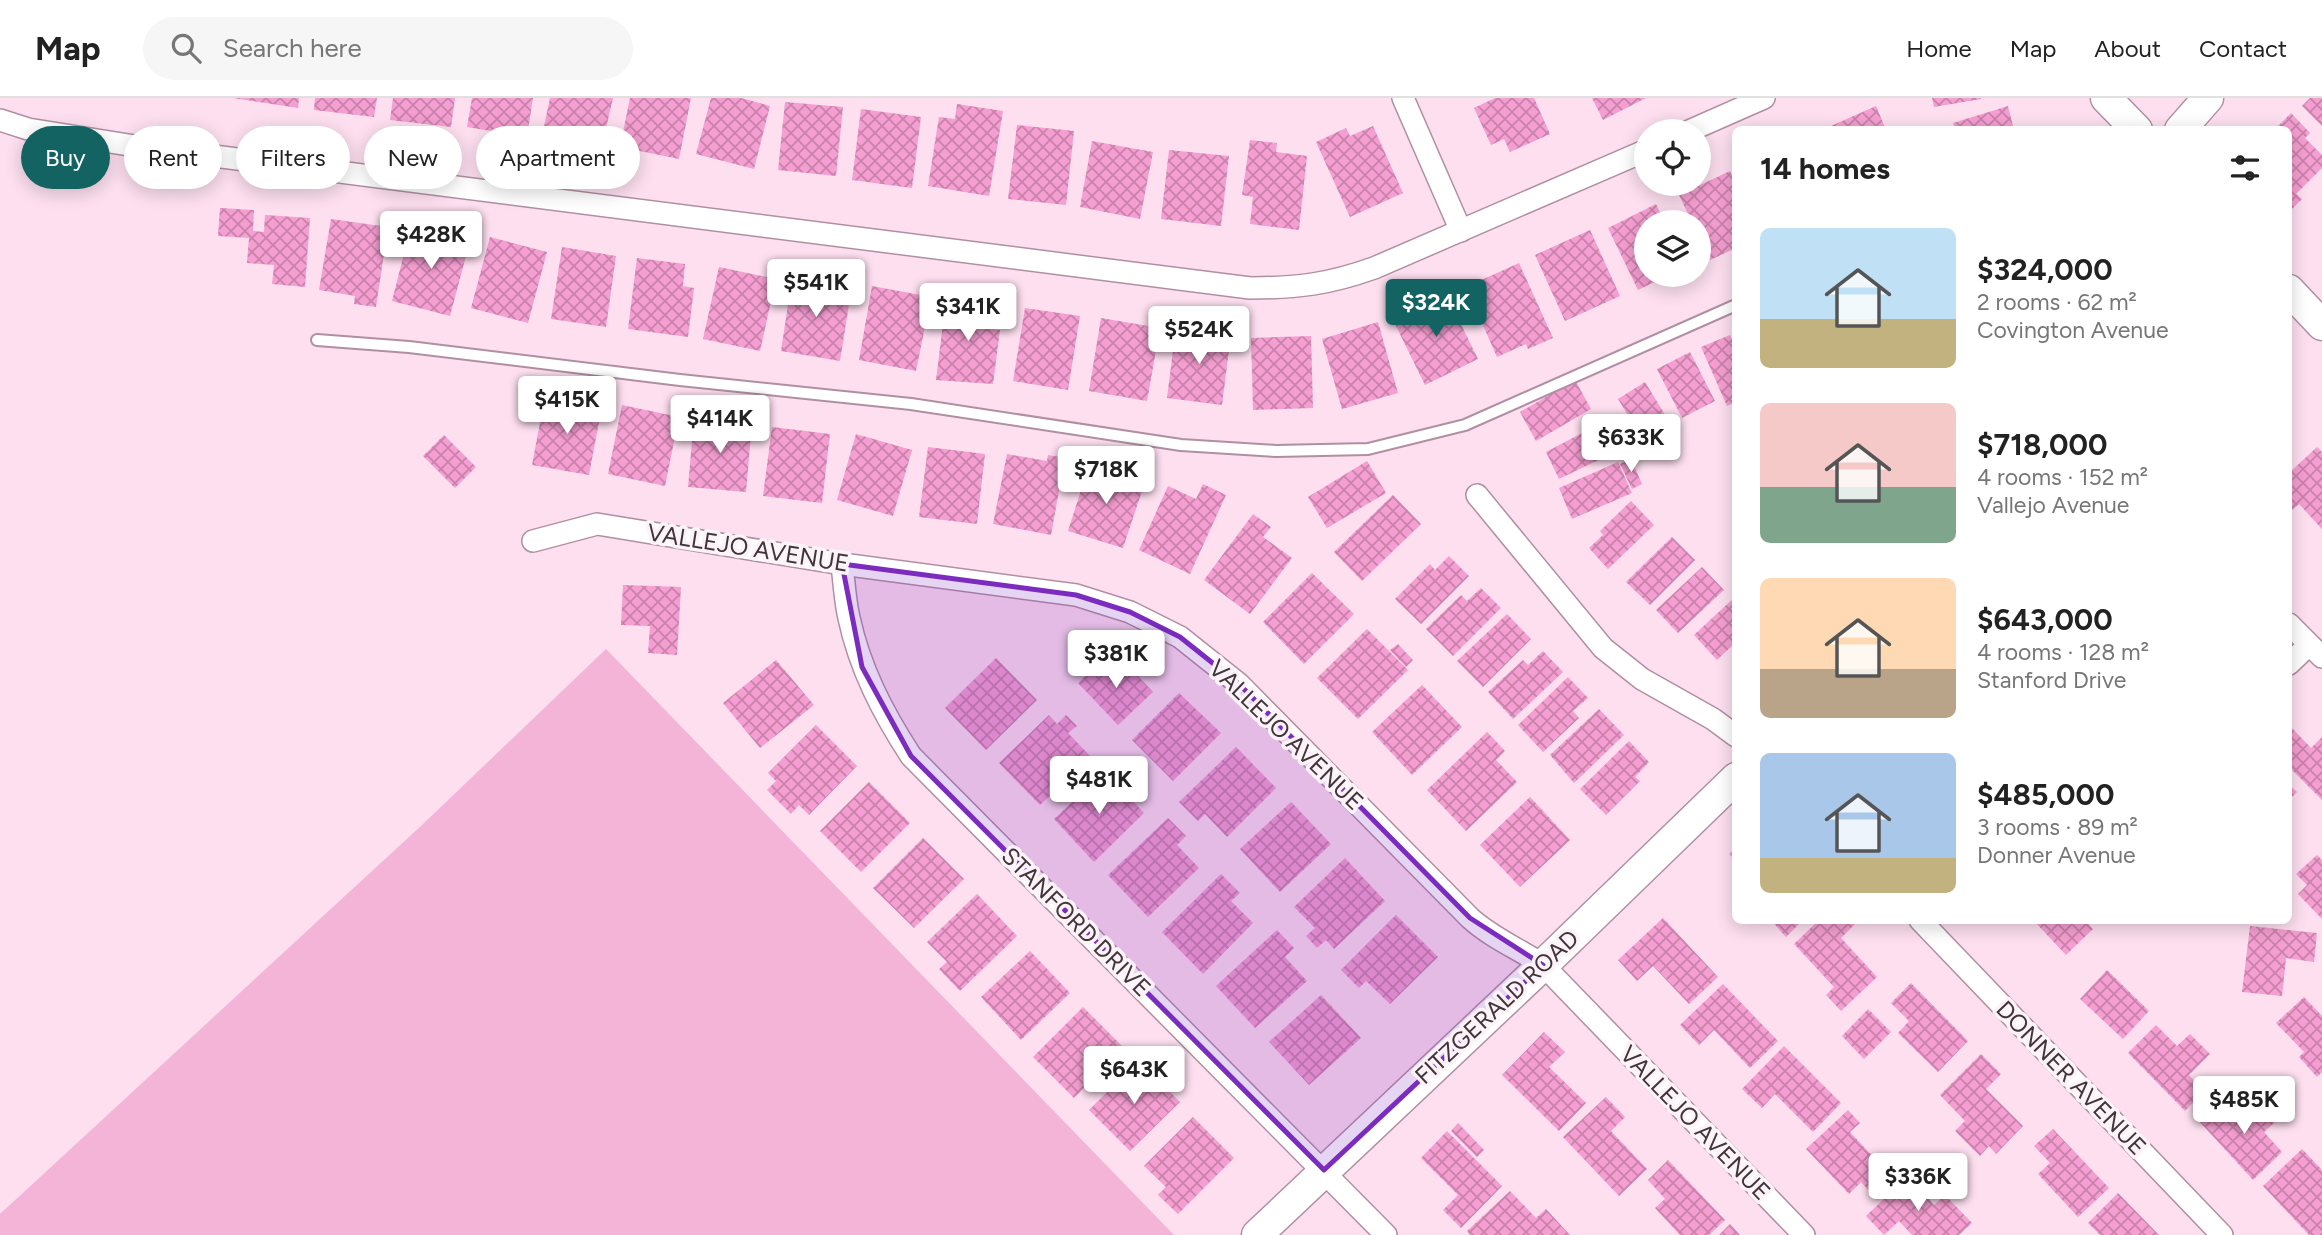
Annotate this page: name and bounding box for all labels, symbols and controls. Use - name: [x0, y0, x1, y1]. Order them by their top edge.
- search box: [143, 17, 633, 80]
- text: Map: [35, 29, 101, 68]
- icon: search: [167, 29, 205, 67]
- text: Search here: [223, 32, 362, 64]
- text: Home: [1906, 34, 1972, 63]
- text: Map: [2010, 34, 2056, 63]
- text: About: [2094, 34, 2161, 63]
- text: Contact: [2199, 34, 2287, 63]
- map controls: [1634, 119, 1711, 287]
- button: locate: [1634, 119, 1711, 196]
- chip: Buy: [21, 126, 110, 189]
- chip: Rent: [124, 126, 222, 189]
- chip: Filters: [236, 126, 350, 189]
- chip: New: [364, 126, 462, 189]
- chip: Apartment: [476, 126, 640, 189]
- icon: filters: [2226, 149, 2264, 187]
- text: 14 homes: [1760, 150, 1890, 187]
- button: layers: [1634, 210, 1711, 287]
- pin: $428K: [382, 212, 480, 271]
- text: $428K: [396, 220, 466, 248]
- text: $324,000: [1977, 251, 2113, 288]
- icon: home: [1816, 256, 1900, 340]
- pin: $541K: [767, 260, 865, 319]
- text: $541K: [783, 268, 849, 296]
- pin: $324K: [1387, 280, 1485, 339]
- pin: $341K: [919, 284, 1017, 343]
- text: $324K: [1402, 288, 1470, 316]
- text: 2 rooms · 62 m²: [1977, 288, 2137, 316]
- text: $341K: [935, 292, 1001, 320]
- pin: $524K: [1150, 306, 1248, 366]
- text: $524K: [1164, 315, 1234, 343]
- text: Covington Avenue: [1977, 316, 2169, 344]
- pin: $415K: [518, 376, 616, 436]
- text: $415K: [534, 385, 600, 413]
- pin: $414K: [671, 396, 769, 455]
- text: $414K: [687, 404, 753, 432]
- pin: $633K: [1582, 414, 1680, 474]
- text: $633K: [1598, 423, 1664, 451]
- text: $718,000: [1977, 426, 2107, 463]
- icon: home: [1816, 431, 1900, 515]
- pin: $718K: [1057, 446, 1155, 506]
- text: $718K: [1074, 455, 1138, 483]
- text: 4 rooms · 152 m²: [1977, 463, 2148, 491]
- text: Vallejo Avenue: [1977, 491, 2129, 519]
- street label: VALLEJO AVENUE: [645, 517, 851, 578]
- text: $643,000: [1977, 601, 2113, 638]
- icon: home: [1816, 606, 1900, 690]
- pin: $381K: [1067, 630, 1165, 690]
- text: 4 rooms · 128 m²: [1977, 638, 2149, 666]
- text: $381K: [1084, 639, 1148, 667]
- street label: VALLEJO AVENUE: [1203, 653, 1370, 816]
- text: Stanford Drive: [1977, 666, 2126, 694]
- pin: $481K: [1050, 756, 1148, 816]
- text: $481K: [1066, 765, 1132, 793]
- text: $485,000: [1977, 776, 2114, 813]
- icon: home: [1816, 781, 1900, 865]
- text: 3 rooms · 89 m²: [1977, 813, 2138, 841]
- street label: STANFORD DRIVE: [996, 841, 1157, 1002]
- text: Donner Avenue: [1977, 841, 2136, 869]
- street label: FITZGERALD ROAD: [1409, 923, 1585, 1090]
- street label: DONNER AVENUE: [1990, 994, 2152, 1161]
- street label: VALLEJO AVENUE: [1614, 1039, 1777, 1206]
- pin: $643K: [1085, 1046, 1183, 1106]
- text: $643K: [1100, 1055, 1168, 1083]
- pin: $485K: [2195, 1076, 2293, 1136]
- text: $485K: [2209, 1085, 2279, 1113]
- pin: $336K: [1869, 1154, 1967, 1213]
- text: $336K: [1885, 1162, 1951, 1190]

